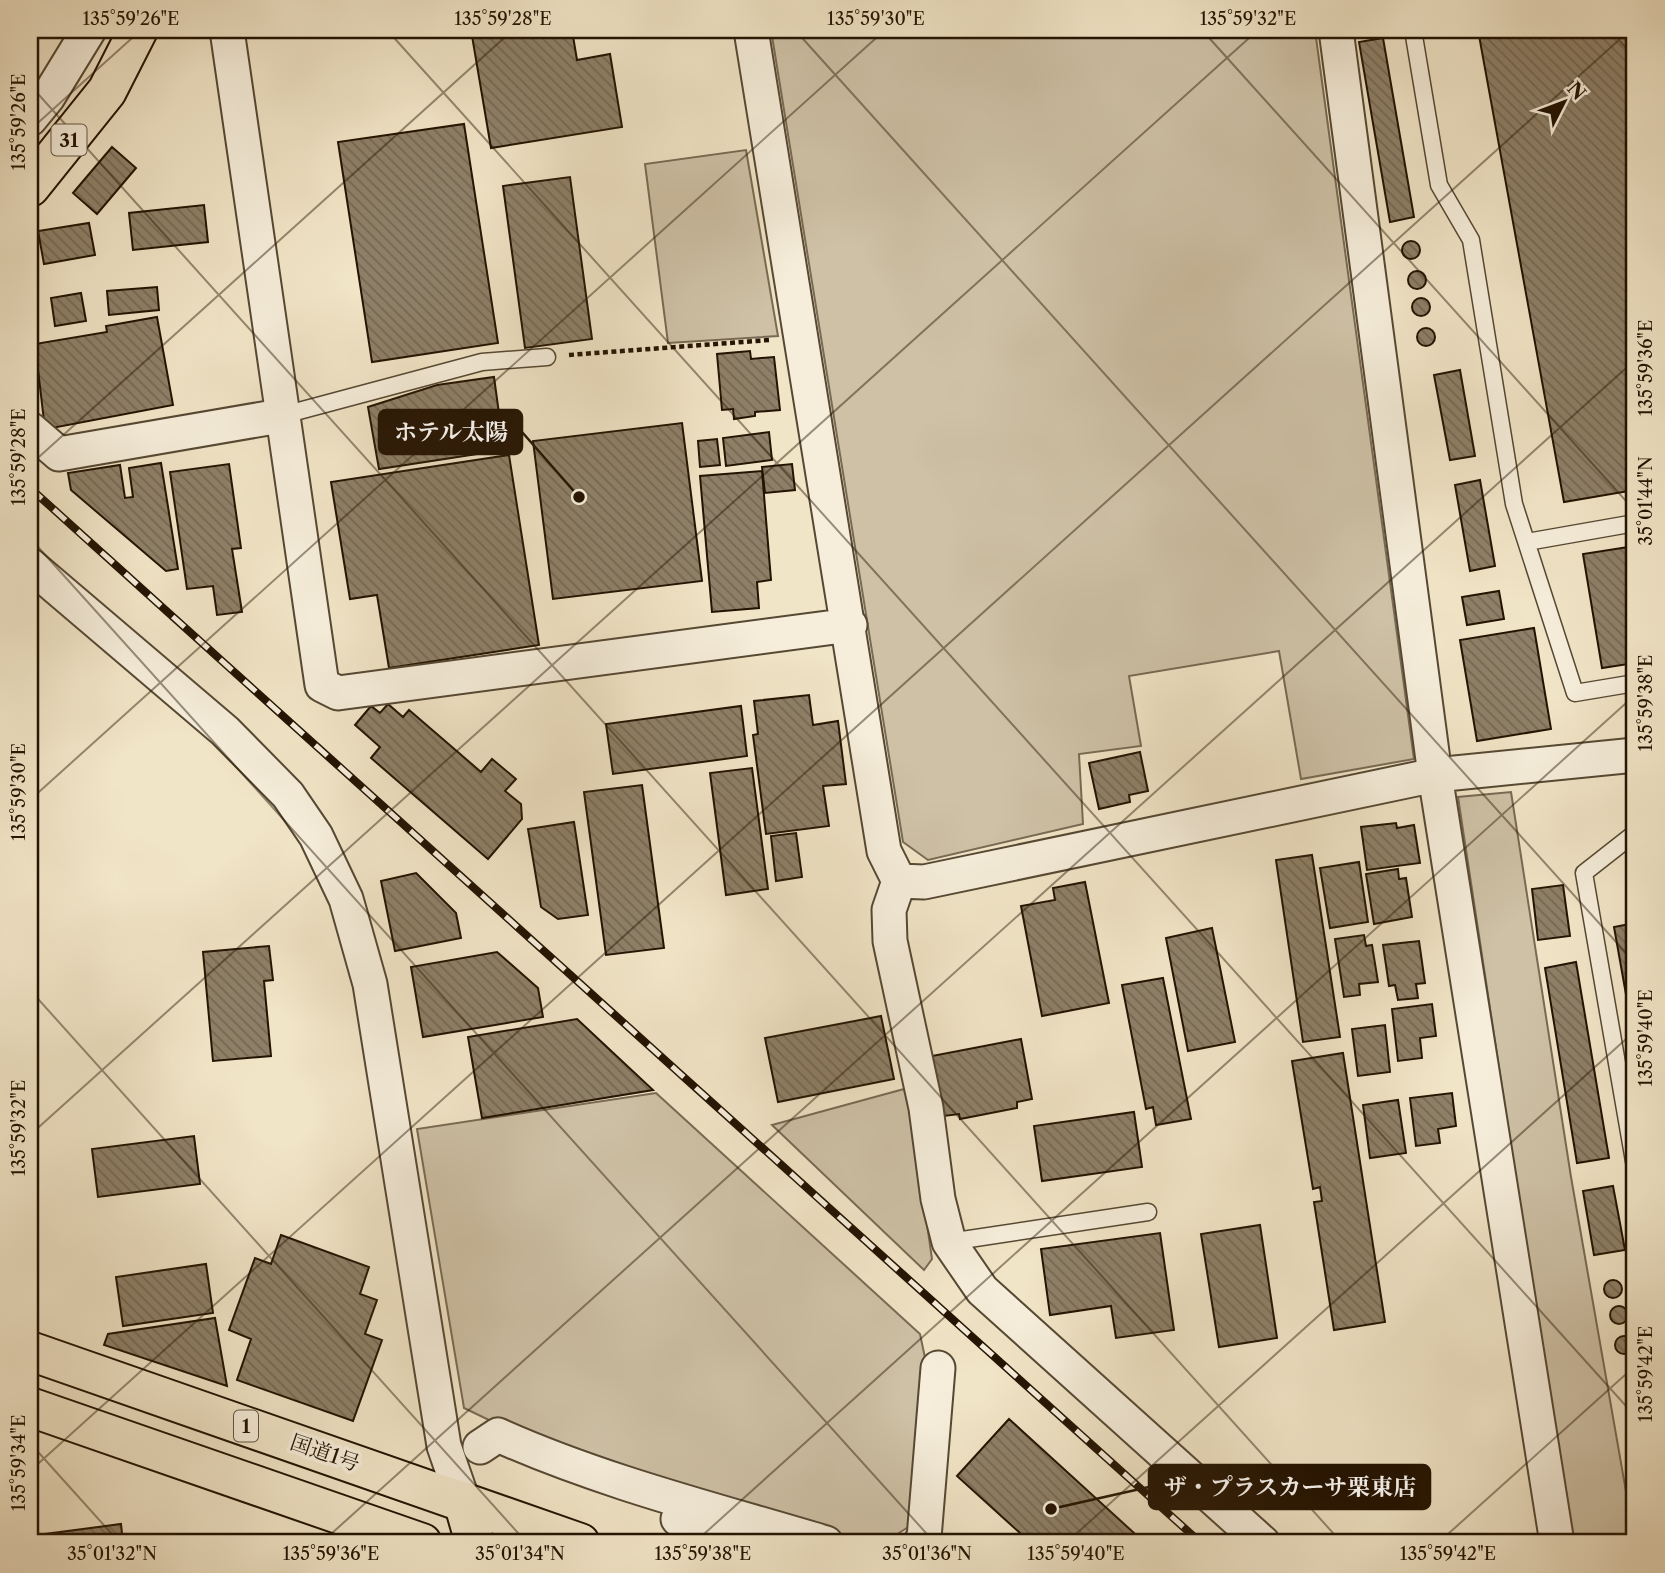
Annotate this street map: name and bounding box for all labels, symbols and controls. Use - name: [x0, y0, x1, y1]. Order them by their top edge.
- text: 135°59'26"E: [82, 8, 180, 30]
- text: 135°59'28"E: [454, 8, 552, 30]
- text: 135°59'30"E: [827, 8, 925, 30]
- text: 135°59'32"E: [1200, 8, 1296, 30]
- north arrow: [1528, 66, 1598, 136]
- text: 135°59'26"E: [8, 73, 30, 171]
- text: N: [1562, 77, 1590, 105]
- road number: 31: [52, 124, 86, 156]
- text: 135°59'36"E: [1635, 320, 1657, 416]
- text: 135°59'28"E: [8, 408, 30, 506]
- callout: ホテル太陽: [379, 410, 522, 454]
- text: ホテル太陽: [394, 418, 508, 446]
- text: 35°01'44"N: [1635, 456, 1657, 546]
- text: 135°59'38"E: [1635, 654, 1657, 752]
- text: 135°59'30"E: [8, 743, 30, 841]
- text: 135°59'40"E: [1635, 989, 1657, 1087]
- text: 135°59'32"E: [8, 1080, 30, 1176]
- text: 135°59'42"E: [1635, 1326, 1657, 1422]
- road number: 1: [234, 1410, 258, 1442]
- text: 135°59'34"E: [8, 1415, 30, 1511]
- street label: 国道1号: [287, 1429, 363, 1476]
- callout: ザ・プラスカーサ栗東店: [1149, 1465, 1430, 1509]
- text: ザ・プラスカーサ栗東店: [1164, 1473, 1416, 1501]
- text: 35°01'32"N: [67, 1543, 157, 1565]
- text: 135°59'36"E: [283, 1543, 379, 1565]
- text: 35°01'34"N: [475, 1543, 565, 1565]
- text: 135°59'38"E: [654, 1543, 752, 1565]
- text: 35°01'36"N: [882, 1543, 972, 1565]
- text: 135°59'40"E: [1027, 1543, 1125, 1565]
- text: 135°59'42"E: [1400, 1543, 1496, 1565]

